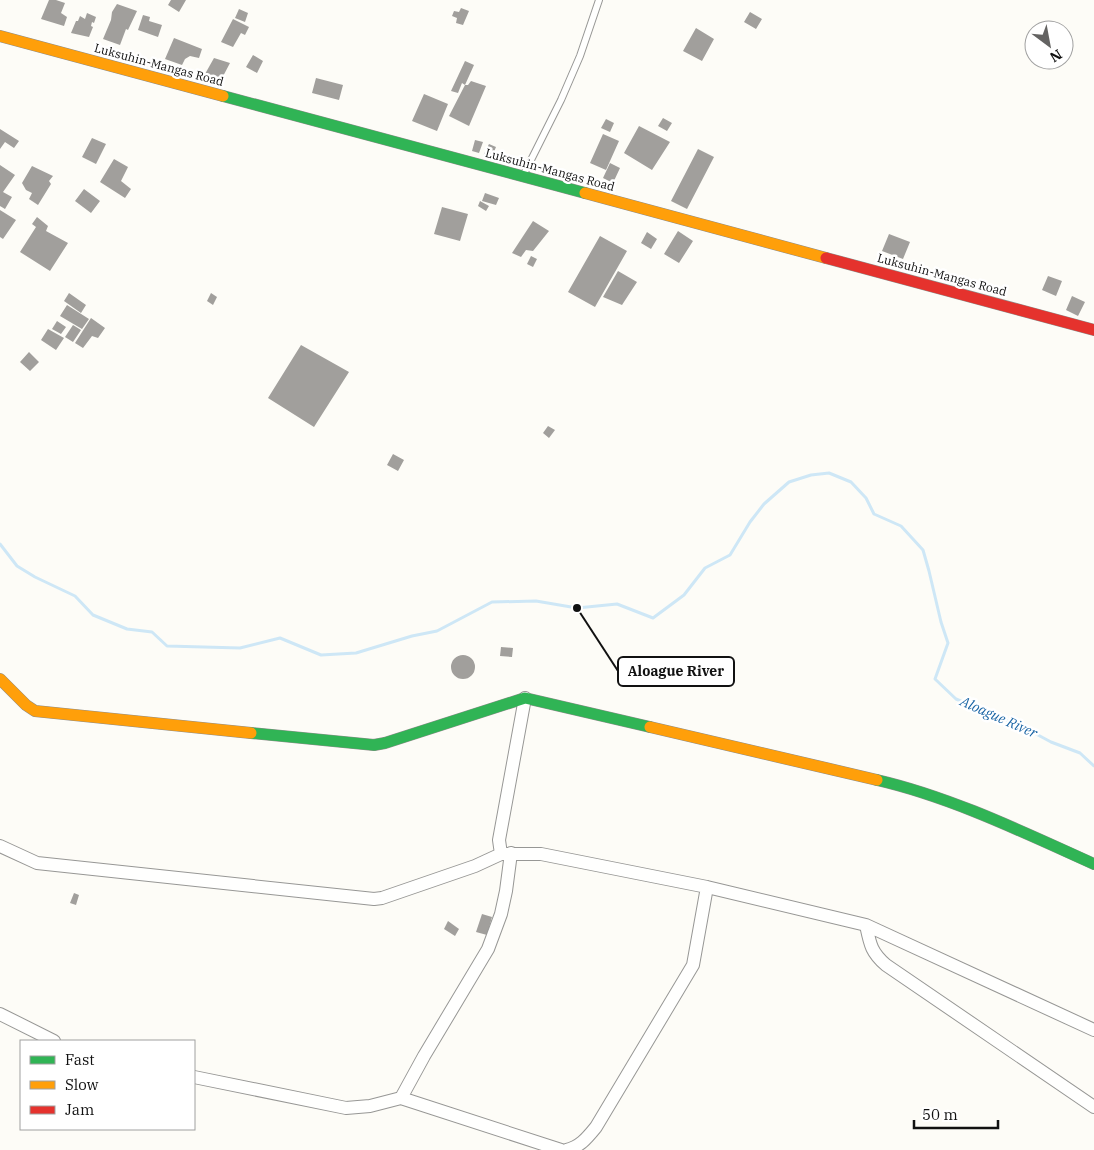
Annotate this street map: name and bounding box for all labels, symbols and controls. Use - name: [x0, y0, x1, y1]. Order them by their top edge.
- north arrow: [1024, 20, 1074, 70]
- street label: Luksuhin-Mangas Road: [93, 40, 225, 89]
- text: N: [1046, 45, 1065, 67]
- street label: Luksuhin-Mangas Road: [484, 145, 616, 194]
- street label: Luksuhin-Mangas Road: [876, 250, 1008, 299]
- callout: Aloague River: [618, 657, 734, 686]
- text: Aloague River: [628, 662, 724, 680]
- water label: Aloague River: [957, 692, 1041, 742]
- legend: [20, 1040, 195, 1130]
- text: Fast: [65, 1050, 95, 1069]
- text: Slow: [65, 1075, 99, 1094]
- scale bar: [914, 1098, 998, 1130]
- text: Jam: [65, 1100, 94, 1119]
- text: 50 m: [922, 1105, 958, 1124]

